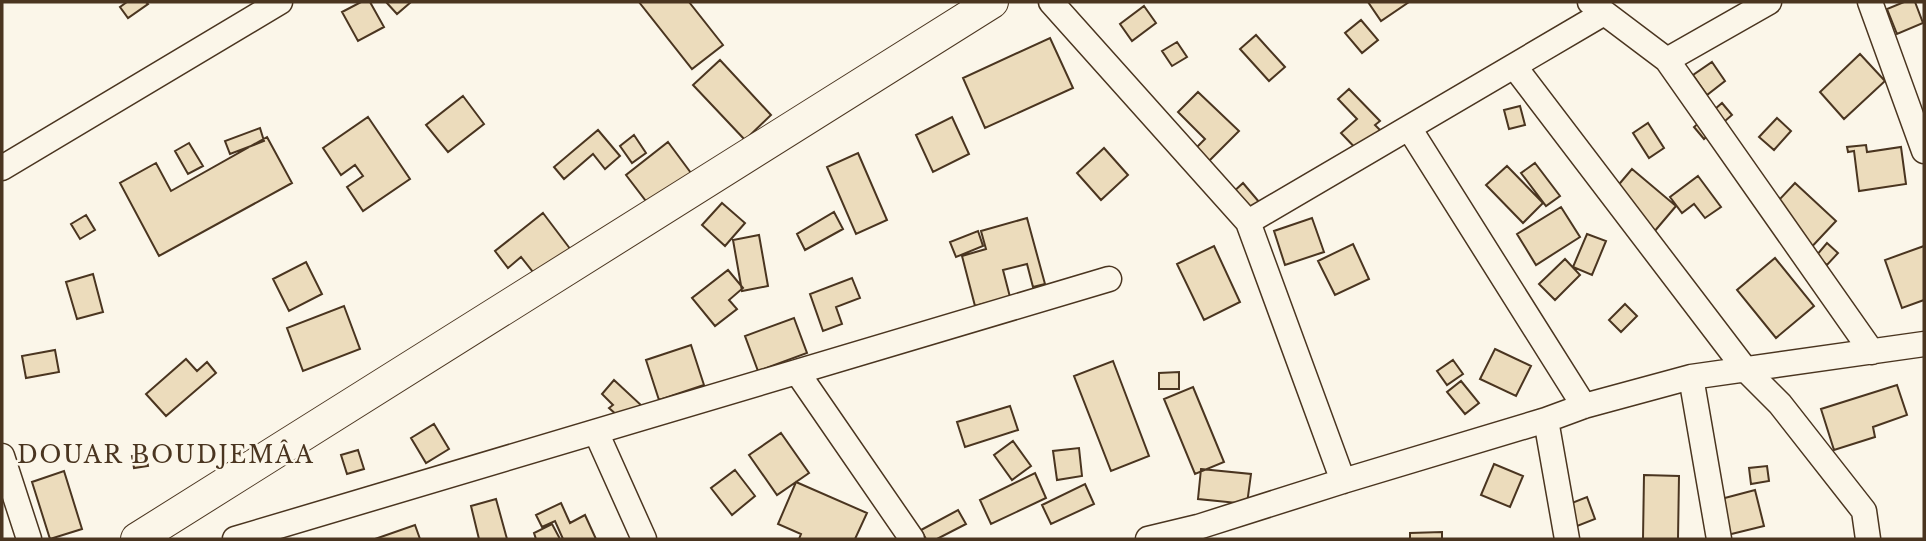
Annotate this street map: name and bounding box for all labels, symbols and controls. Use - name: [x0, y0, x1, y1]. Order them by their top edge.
- district label: DOUAR BOUDJEMÂA: [17, 439, 315, 469]

